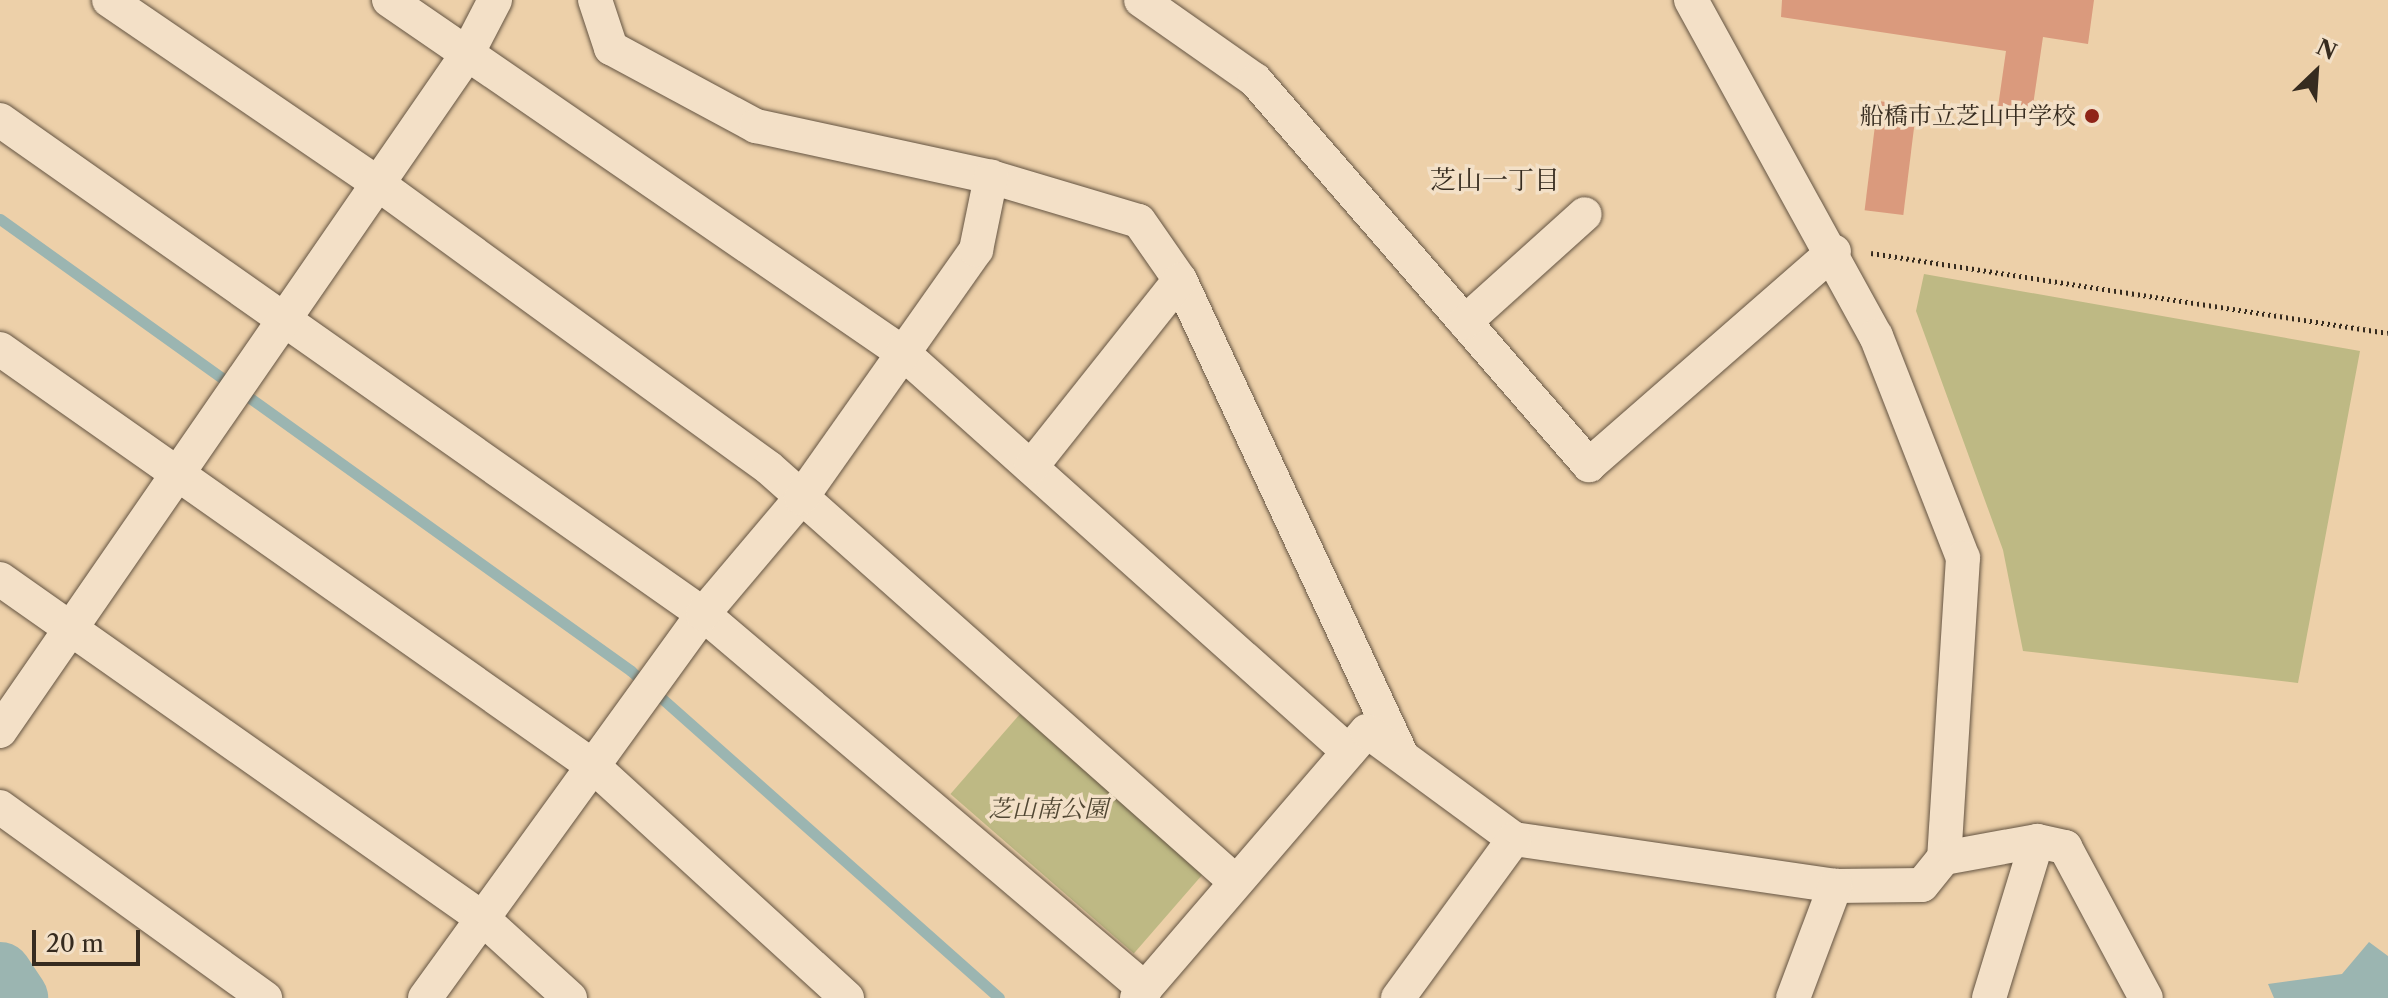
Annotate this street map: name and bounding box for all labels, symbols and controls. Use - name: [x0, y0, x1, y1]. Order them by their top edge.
- north arrow: [2276, 32, 2356, 112]
- text: N: [2312, 34, 2341, 66]
- place label: 船橋市立芝山中学校: [1860, 102, 2076, 130]
- marker: 船橋市立芝山中学校: [2083, 107, 2101, 125]
- district label: 芝山一丁目: [1430, 165, 1560, 197]
- park label: 芝山南公園: [988, 795, 1108, 823]
- scale bar: [36, 914, 144, 964]
- text: 20 m: [46, 929, 104, 958]

